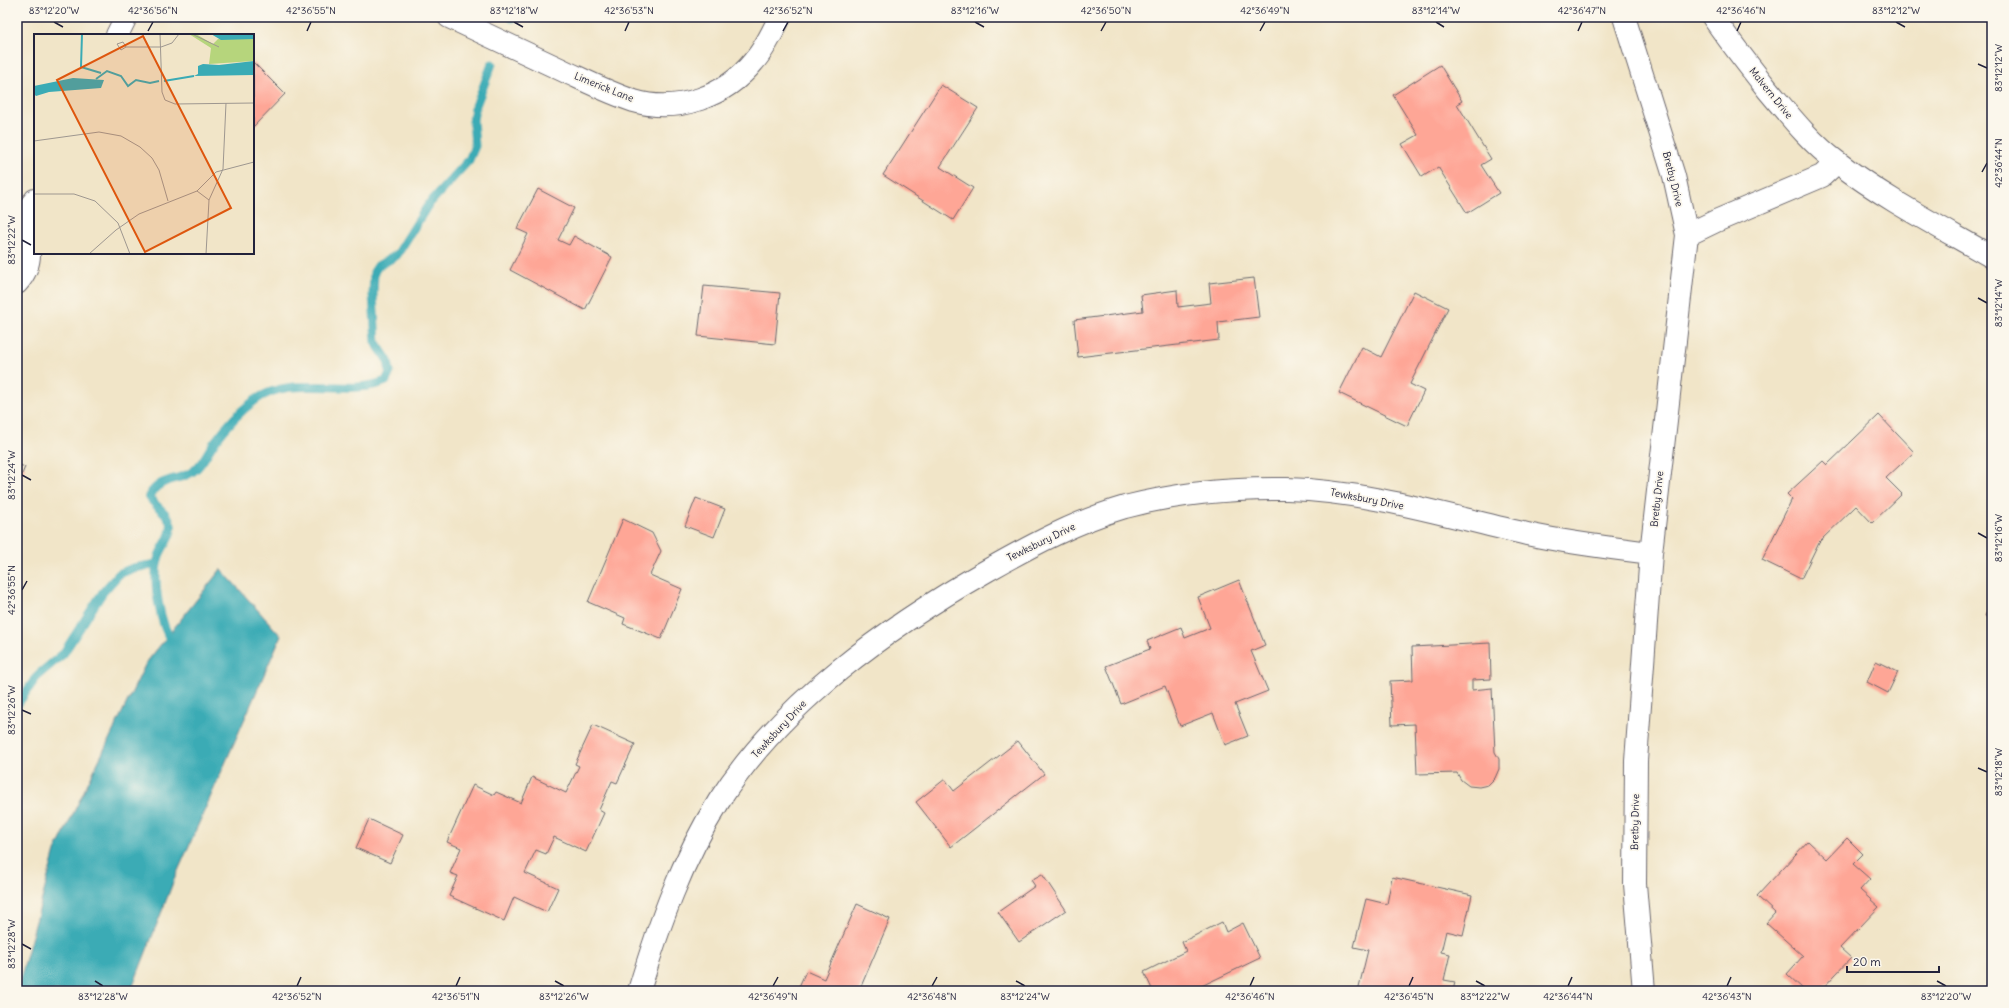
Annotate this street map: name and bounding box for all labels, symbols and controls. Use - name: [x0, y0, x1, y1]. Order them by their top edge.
- text: 83°12'20"W: [29, 4, 79, 17]
- text: 42°36'56"N: [128, 4, 178, 17]
- text: 42°36'55"N: [286, 4, 336, 17]
- text: 83°12'18"W: [490, 4, 538, 17]
- text: 42°36'53"N: [604, 4, 654, 17]
- text: 42°36'52"N: [763, 4, 813, 17]
- text: 83°12'16"W: [951, 4, 999, 17]
- text: 42°36'50"N: [1081, 4, 1131, 17]
- text: 42°36'49"N: [1240, 4, 1290, 17]
- text: 83°12'14"W: [1412, 4, 1460, 17]
- text: 42°36'47"N: [1558, 4, 1606, 17]
- text: 42°36'46"N: [1716, 4, 1766, 17]
- text: 83°12'12"W: [1872, 4, 1920, 17]
- inset map: [34, 34, 254, 254]
- text: 83°12'12"W: [1992, 44, 2005, 92]
- street label: Malvern Drive: [1746, 65, 1796, 121]
- street label: Limerick Lane: [572, 69, 636, 105]
- text: 42°36'44"N: [1992, 138, 2005, 188]
- street label: Bretby Drive: [1660, 150, 1686, 208]
- text: 83°12'22"W: [5, 215, 18, 265]
- text: 83°12'14"W: [1992, 279, 2005, 327]
- text: 83°12'24"W: [5, 450, 18, 500]
- street label: Bretby Drive: [1648, 470, 1666, 528]
- street label: Tewksbury Drive: [1329, 486, 1405, 512]
- text: 83°12'16"W: [1992, 514, 2005, 562]
- street label: Tewksbury Drive: [1005, 520, 1077, 564]
- text: 42°36'55"N: [5, 565, 18, 615]
- text: 83°12'26"W: [5, 685, 18, 735]
- street label: Tewksbury Drive: [749, 697, 809, 761]
- text: 83°12'18"W: [1992, 748, 2005, 796]
- street label: Bretby Drive: [1628, 794, 1642, 850]
- text: 83°12'28"W: [5, 919, 18, 969]
- scale bar: [1847, 948, 1939, 974]
- text: 20 m: [1853, 954, 1881, 969]
- text: 83°12'28"W: [78, 990, 128, 1003]
- text: 42°36'52"N: [272, 990, 322, 1003]
- text: 42°36'51"N: [432, 990, 480, 1003]
- text: 83°12'26"W: [539, 990, 589, 1003]
- text: 42°36'49"N: [748, 990, 798, 1003]
- text: 42°36'48"N: [907, 990, 957, 1003]
- text: 83°12'24"W: [1000, 990, 1050, 1003]
- text: 42°36'46"N: [1225, 990, 1275, 1003]
- text: 42°36'45"N: [1384, 990, 1434, 1003]
- text: 83°12'22"W: [1460, 990, 1510, 1003]
- text: 42°36'44"N: [1543, 990, 1593, 1003]
- text: 42°36'43"N: [1702, 990, 1752, 1003]
- text: 83°12'20"W: [1921, 990, 1971, 1003]

